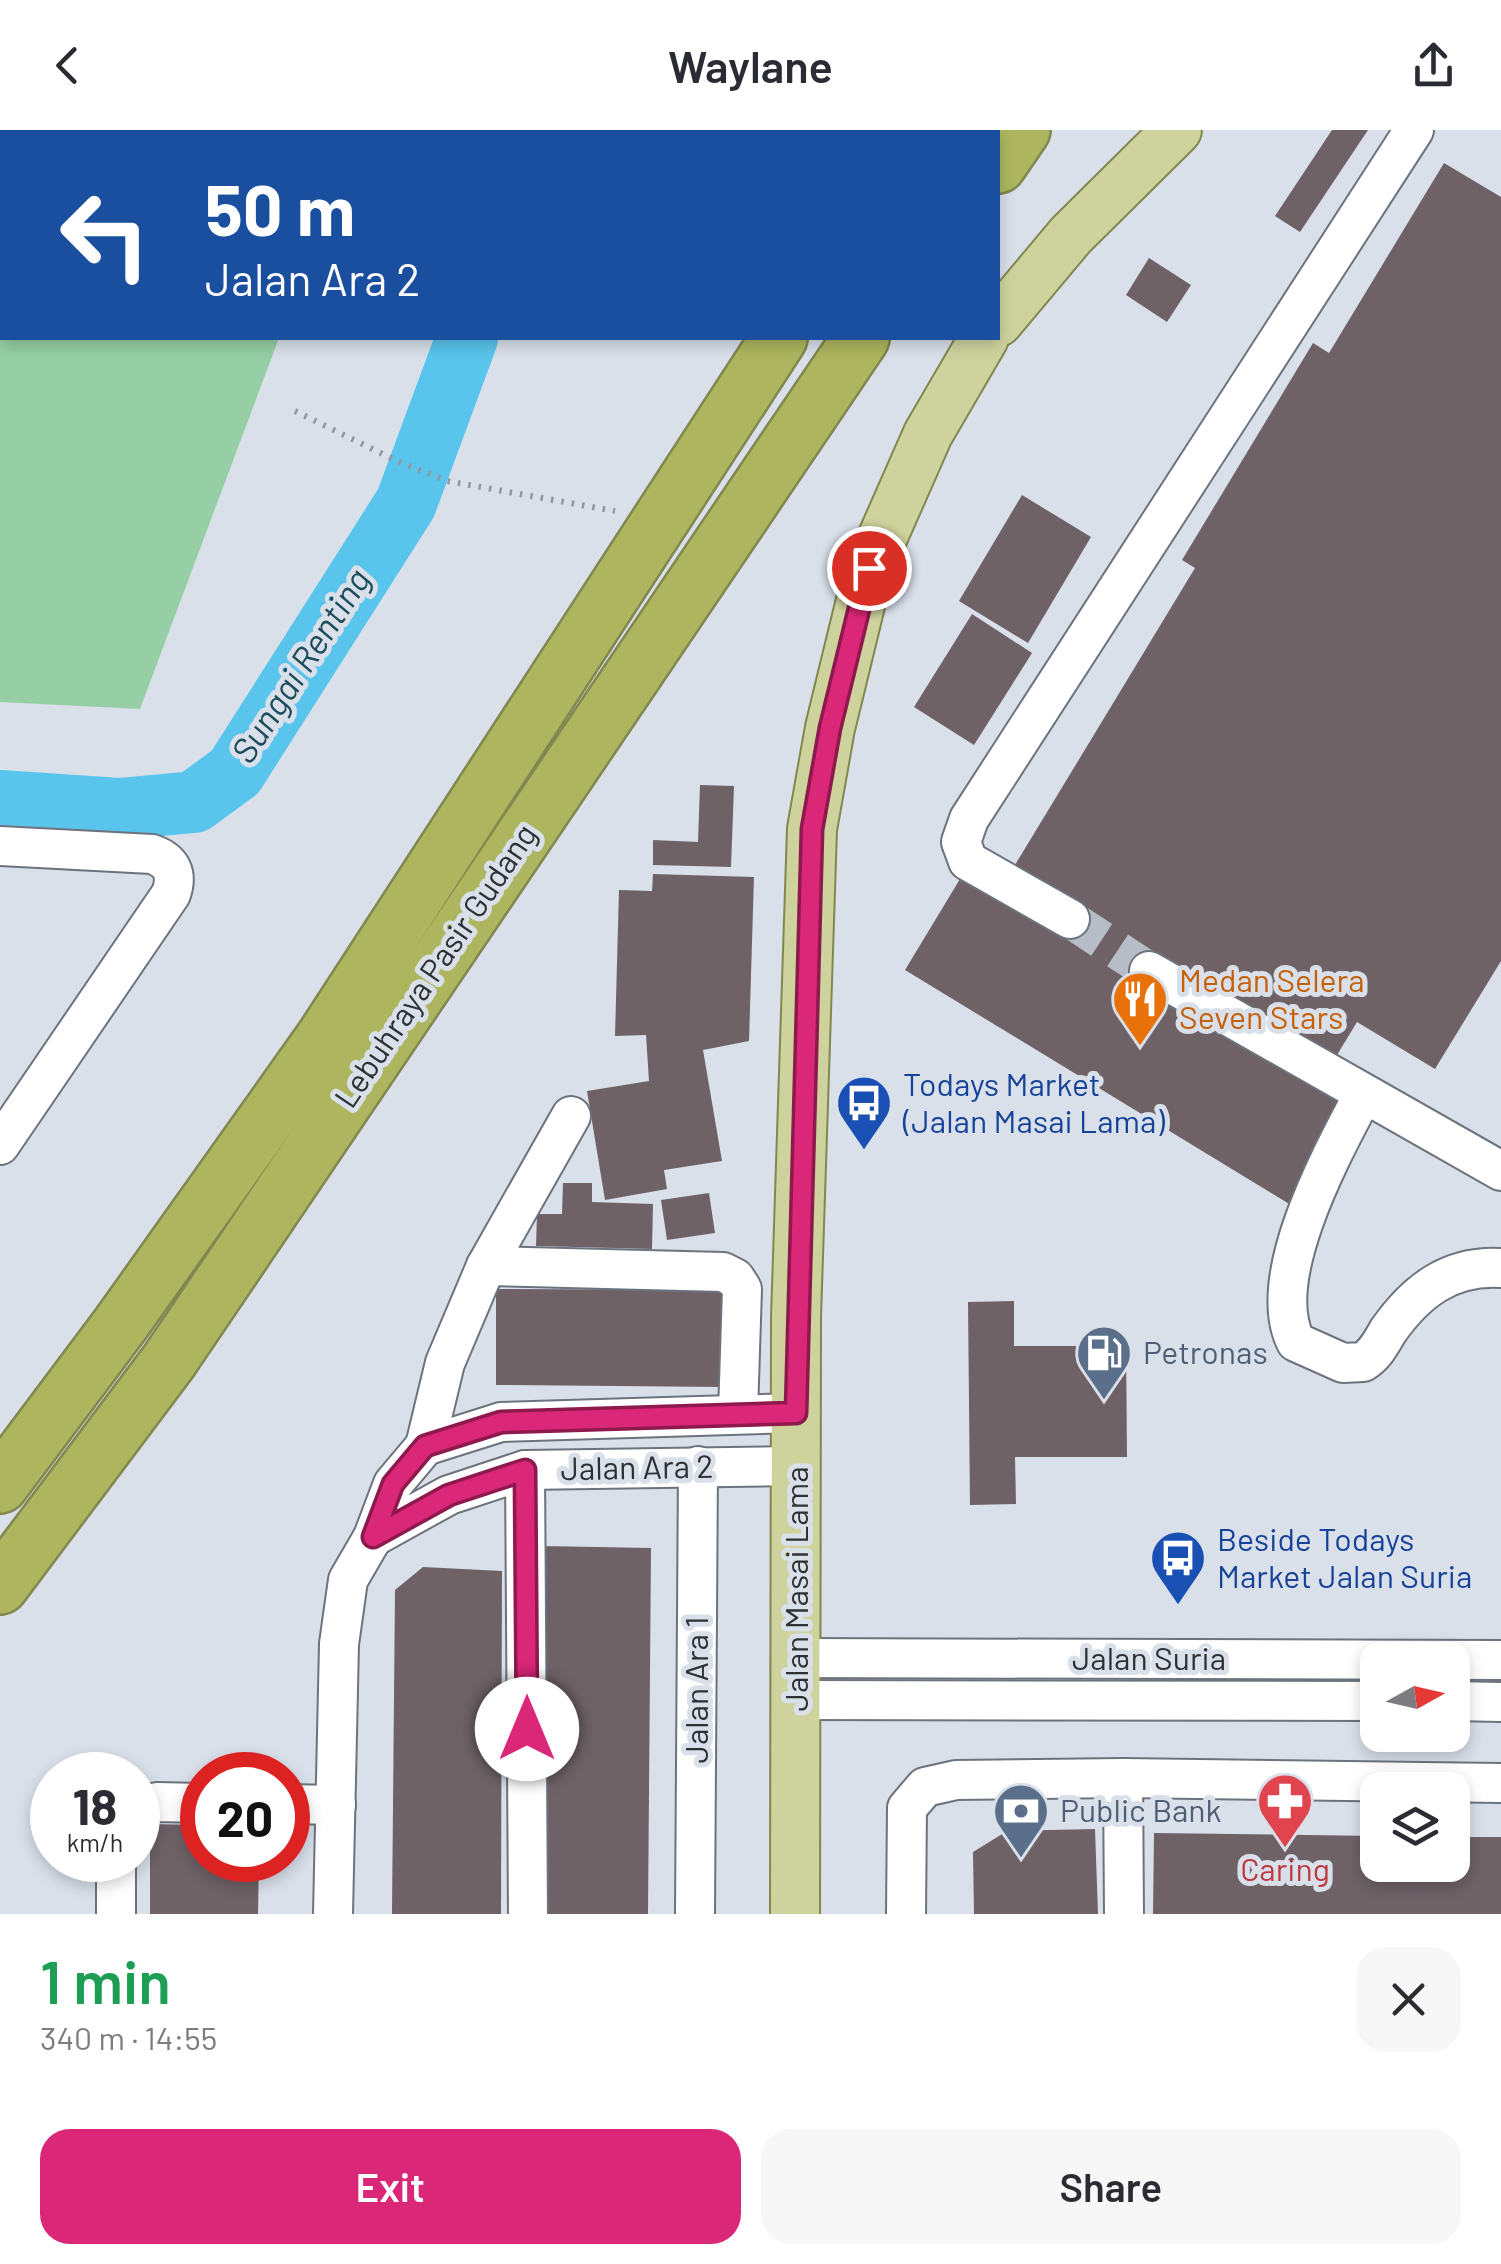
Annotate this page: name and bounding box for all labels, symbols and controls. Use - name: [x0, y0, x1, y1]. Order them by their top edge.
- icon: back: [40, 38, 95, 93]
- text: Waylane: [668, 38, 833, 92]
- icon: share: [1406, 38, 1461, 93]
- text: 50 m: [205, 166, 355, 250]
- icon: left: [40, 170, 170, 300]
- text: Jalan Ara 2: [205, 251, 420, 305]
- pin: [827, 526, 912, 611]
- icon: arrive: [842, 541, 897, 596]
- water label: Sungai Renting: [221, 560, 378, 770]
- street label: Lebuhraya Pasir Gudang: [325, 816, 543, 1114]
- place label: Medan Selera Seven Stars: [1179, 960, 1365, 1035]
- restaurant icon: Medan Selera Seven Stars: [1110, 969, 1170, 1048]
- place label: Todays Market (Jalan Masai Lama): [902, 1064, 1165, 1139]
- bus stop icon: Todays Market (Jalan Masai Lama): [834, 1073, 894, 1152]
- fuel station icon: Petronas: [1074, 1323, 1134, 1402]
- place label: Petronas: [1143, 1332, 1268, 1370]
- street label: Jalan Ara 2: [560, 1446, 714, 1486]
- street label: Jalan Masai Lama: [776, 1466, 814, 1712]
- place label: Beside Todays Market Jalan Suria: [1217, 1519, 1472, 1594]
- bus stop icon: Beside Todays Market Jalan Suria: [1148, 1528, 1208, 1607]
- street label: Jalan Ara 1: [676, 1616, 714, 1764]
- street label: Jalan Suria: [1072, 1638, 1226, 1676]
- north arrow: [1360, 1642, 1470, 1752]
- map controls: [1360, 1642, 1470, 1882]
- position arrow: [475, 1677, 579, 1781]
- speed limit sign: 20: [180, 1752, 310, 1882]
- pharmacy icon: Caring: [1255, 1771, 1315, 1850]
- button: layers: [1360, 1772, 1470, 1882]
- text: 18: [73, 1775, 117, 1835]
- bank icon: Public Bank: [991, 1781, 1051, 1860]
- place label: Public Bank: [1060, 1790, 1222, 1828]
- text: km/h: [67, 1827, 123, 1857]
- place label: Caring: [1240, 1849, 1330, 1887]
- text: 1 min: [40, 1944, 171, 2016]
- button: close: [1356, 1947, 1461, 2052]
- text: 340 m · 14:55: [40, 2018, 217, 2056]
- button: Exit: [40, 2129, 741, 2244]
- button: Share: [761, 2129, 1461, 2244]

